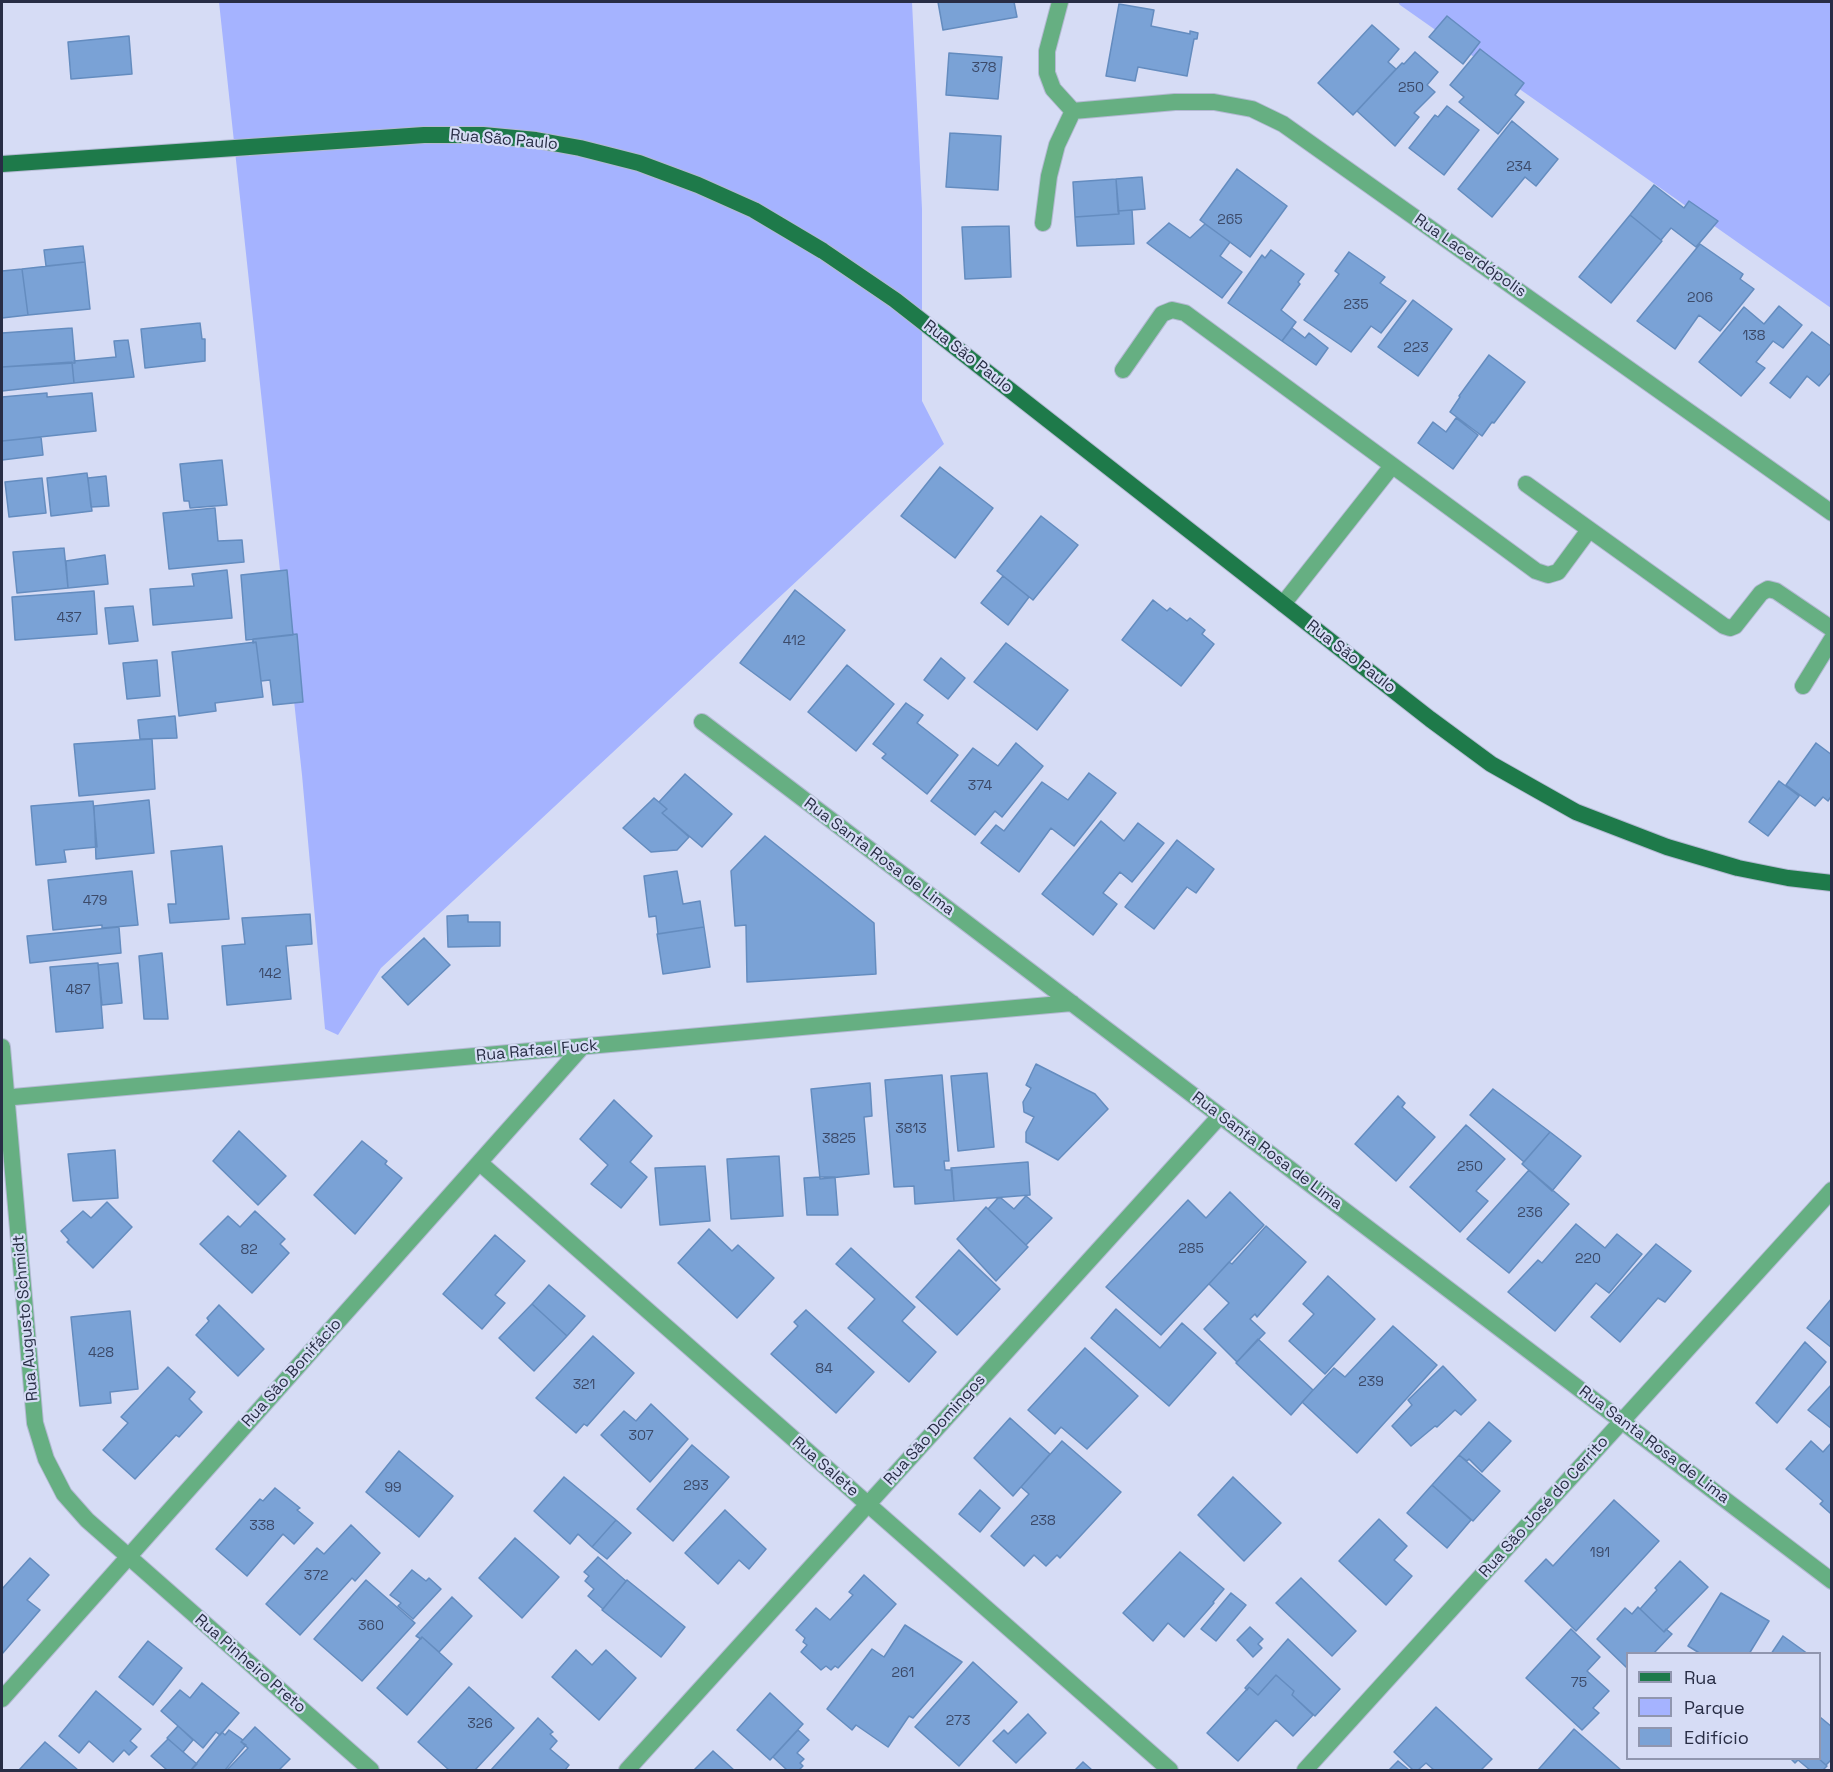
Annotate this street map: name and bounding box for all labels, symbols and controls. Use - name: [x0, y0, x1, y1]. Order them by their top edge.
- house number: 378: [971, 60, 997, 76]
- house number: 250: [1398, 80, 1424, 96]
- street label: Rua São Paulo: [449, 126, 559, 154]
- house number: 234: [1506, 159, 1532, 175]
- street label: Rua Lacerdópolis: [1410, 210, 1530, 302]
- house number: 265: [1217, 212, 1243, 228]
- house number: 206: [1687, 290, 1713, 306]
- house number: 235: [1343, 297, 1369, 313]
- street label: Rua São Paulo: [920, 316, 1016, 398]
- house number: 138: [1742, 328, 1766, 344]
- house number: 223: [1403, 340, 1429, 356]
- house number: 437: [56, 610, 82, 626]
- street label: Rua São Paulo: [1303, 616, 1399, 698]
- house number: 412: [783, 633, 805, 649]
- house number: 374: [968, 778, 992, 794]
- street label: Rua Santa Rosa de Lima: [800, 794, 958, 920]
- house number: 479: [83, 893, 107, 909]
- house number: 142: [258, 966, 282, 982]
- house number: 487: [65, 982, 91, 998]
- street label: Rua Rafael Fuck: [475, 1036, 599, 1066]
- street label: Rua Santa Rosa de Lima: [1188, 1088, 1346, 1214]
- house number: 3813: [895, 1121, 927, 1137]
- house number: 3825: [822, 1131, 856, 1147]
- house number: 250: [1457, 1159, 1483, 1175]
- house number: 236: [1517, 1205, 1543, 1221]
- street label: Rua Augusto Schmidt: [9, 1234, 43, 1402]
- house number: 285: [1178, 1241, 1204, 1257]
- house number: 82: [240, 1242, 258, 1258]
- house number: 220: [1575, 1251, 1601, 1267]
- street label: Rua São Bonifácio: [238, 1315, 346, 1431]
- house number: 428: [88, 1345, 114, 1361]
- house number: 84: [815, 1361, 833, 1377]
- street label: Rua São Domingos: [880, 1371, 990, 1489]
- house number: 239: [1358, 1374, 1384, 1390]
- house number: 321: [573, 1377, 595, 1393]
- street label: Rua Santa Rosa de Lima: [1575, 1382, 1733, 1508]
- house number: 307: [628, 1428, 654, 1444]
- street label: Rua São José do Cerrito: [1475, 1432, 1613, 1582]
- street label: Rua Salete: [788, 1433, 862, 1501]
- house number: 293: [683, 1478, 709, 1494]
- house number: 99: [384, 1480, 402, 1496]
- house number: 238: [1030, 1513, 1056, 1529]
- house number: 338: [249, 1518, 275, 1534]
- house number: 191: [1590, 1545, 1610, 1561]
- house number: 372: [304, 1568, 328, 1584]
- street label: Rua Pinheiro Preto: [191, 1611, 309, 1717]
- house number: 360: [358, 1618, 384, 1634]
- legend: [1626, 1652, 1821, 1760]
- house number: 261: [892, 1665, 914, 1681]
- text: Rua: [1684, 1666, 1717, 1689]
- house number: 75: [1571, 1675, 1587, 1691]
- text: Parque: [1684, 1696, 1745, 1719]
- house number: 273: [946, 1713, 970, 1729]
- house number: 326: [467, 1716, 493, 1732]
- text: Edifício: [1684, 1726, 1749, 1749]

